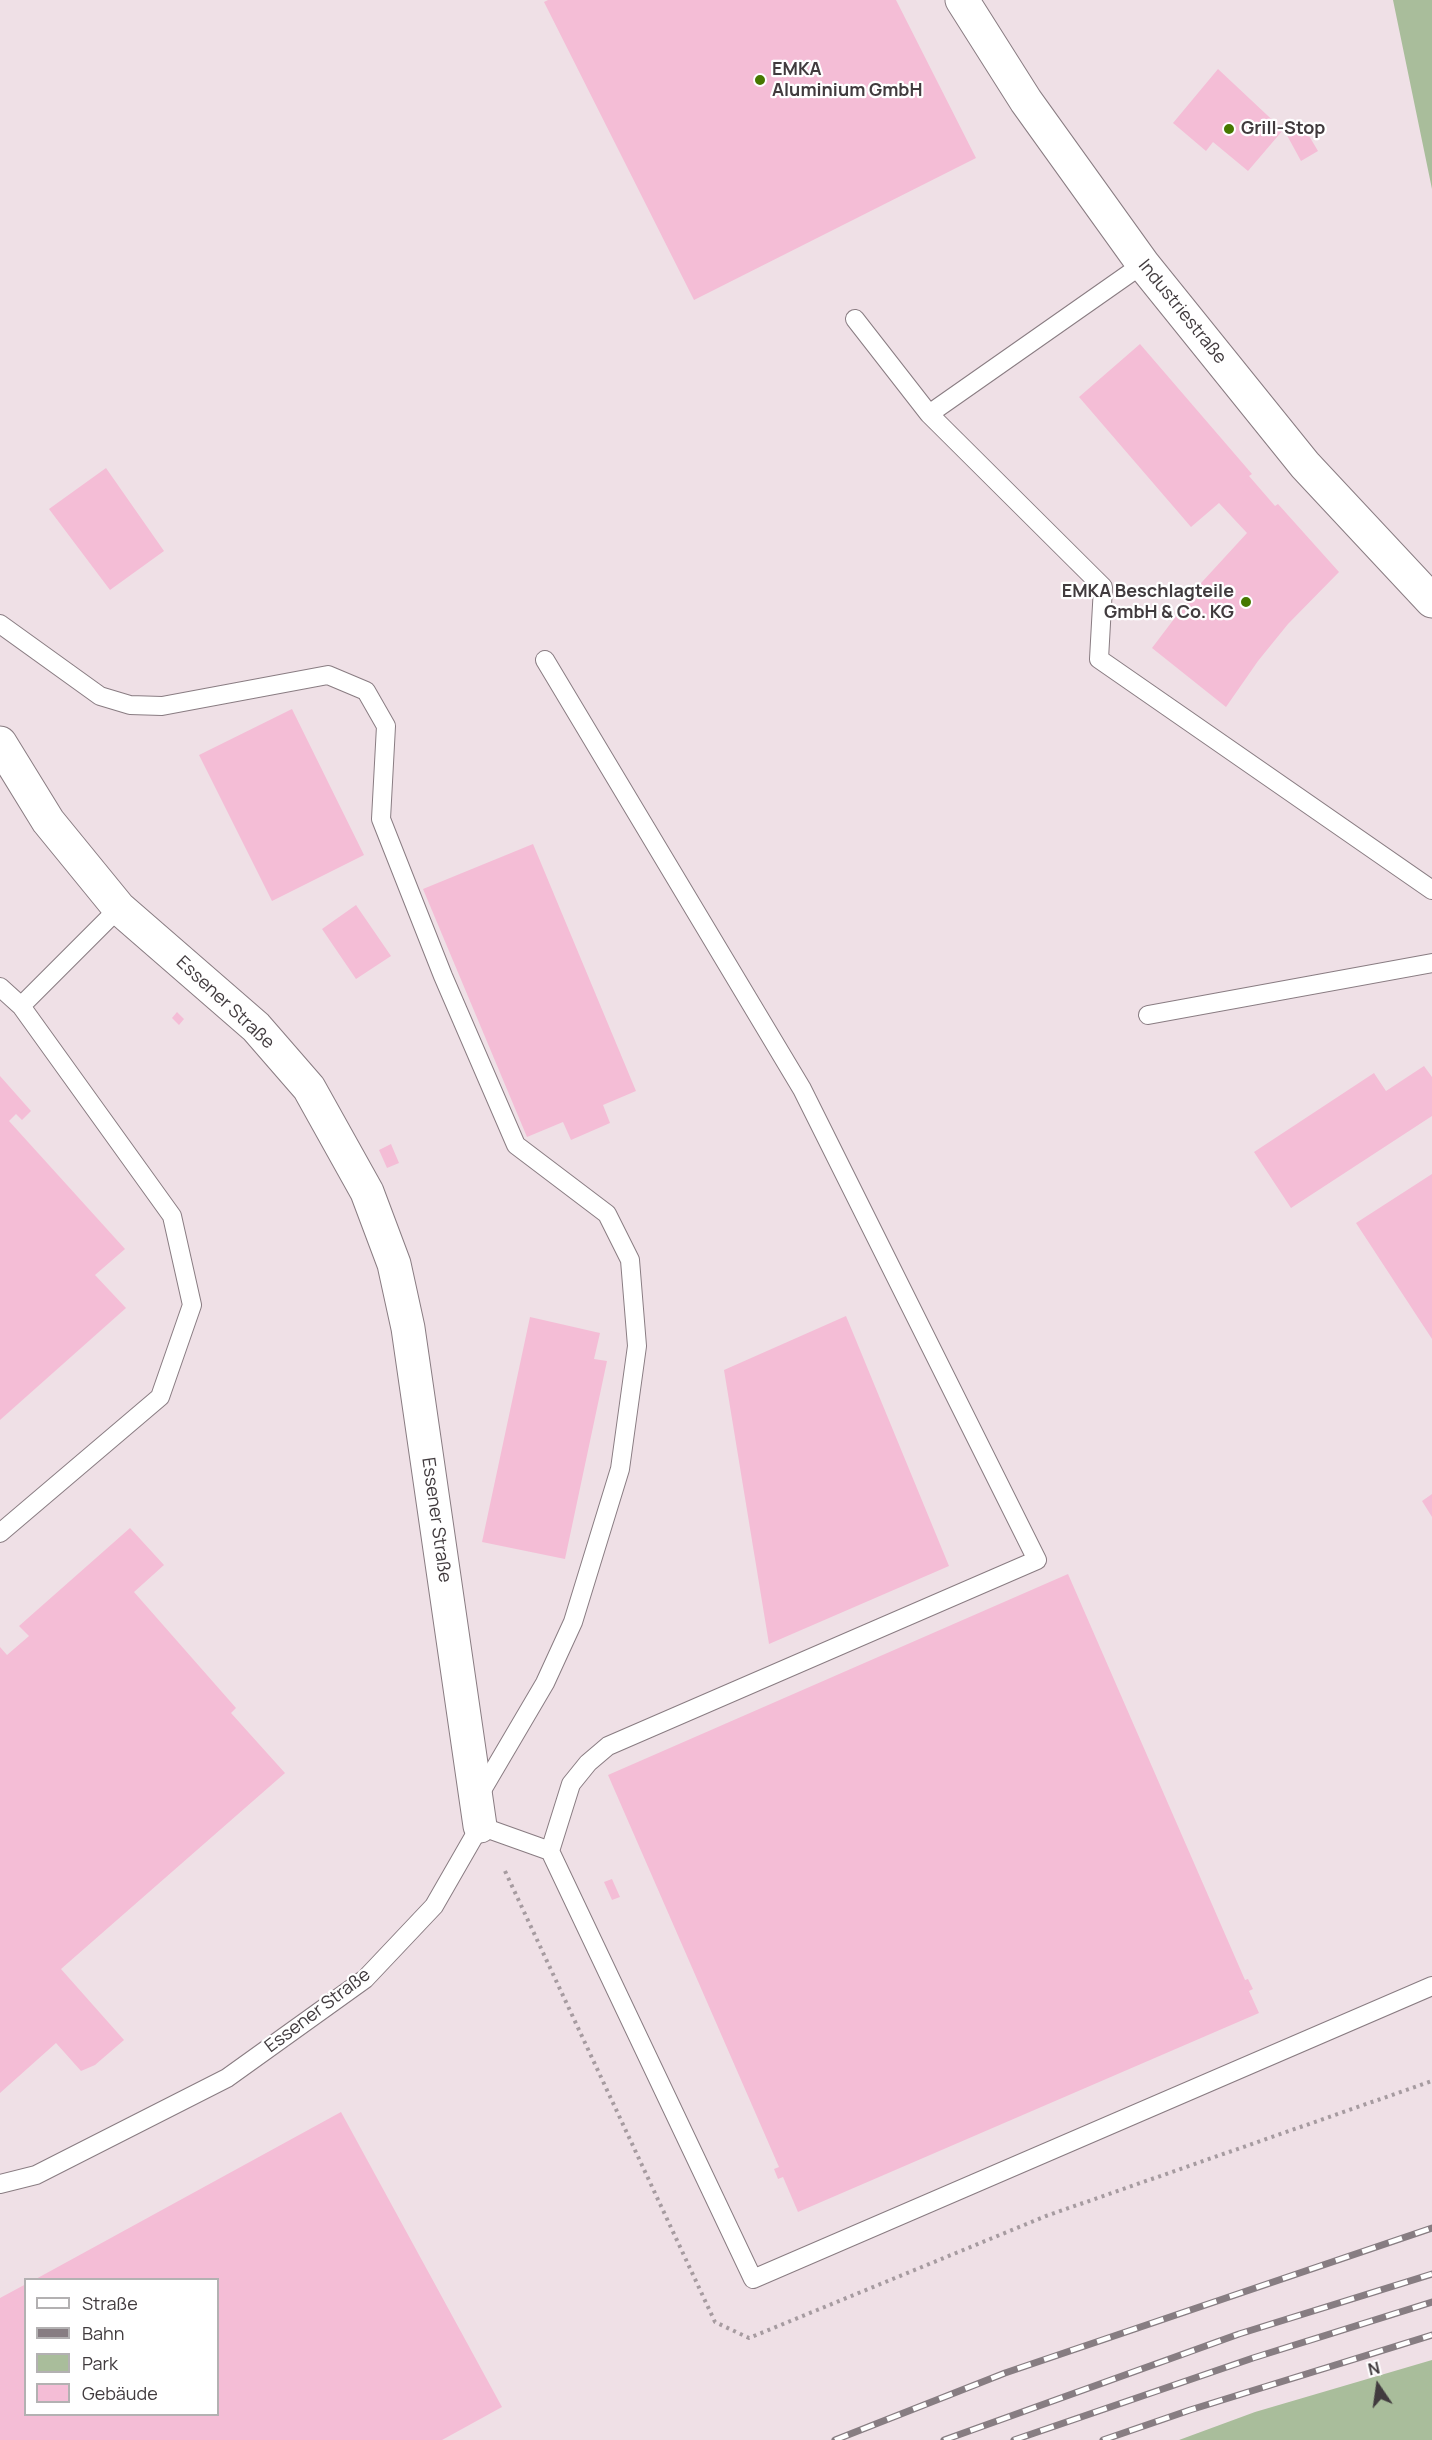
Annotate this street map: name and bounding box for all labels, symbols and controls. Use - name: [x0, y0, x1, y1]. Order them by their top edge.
- place label: EMKA Aluminium GmbH: [772, 59, 922, 101]
- marker: EMKA Aluminium GmbH: [753, 73, 767, 87]
- place label: Grill-Stop: [1241, 118, 1325, 140]
- marker: Grill-Stop: [1222, 122, 1236, 136]
- street label: Industriestraße: [1133, 255, 1231, 369]
- place label: EMKA Beschlagteile GmbH & Co. KG: [1062, 581, 1234, 624]
- marker: EMKA Beschlagteile GmbH & Co. KG: [1239, 595, 1253, 609]
- street label: Essener Straße: [171, 952, 279, 1054]
- street label: Essener Straße: [417, 1456, 455, 1584]
- street label: Essener Straße: [261, 1964, 375, 2058]
- legend: [24, 2278, 219, 2416]
- text: Straße: [82, 2291, 138, 2315]
- text: Bahn: [82, 2321, 124, 2345]
- text: Park: [82, 2351, 118, 2375]
- north arrow: [1348, 2356, 1408, 2416]
- text: N: [1366, 2356, 1382, 2380]
- text: Gebäude: [82, 2381, 158, 2405]

